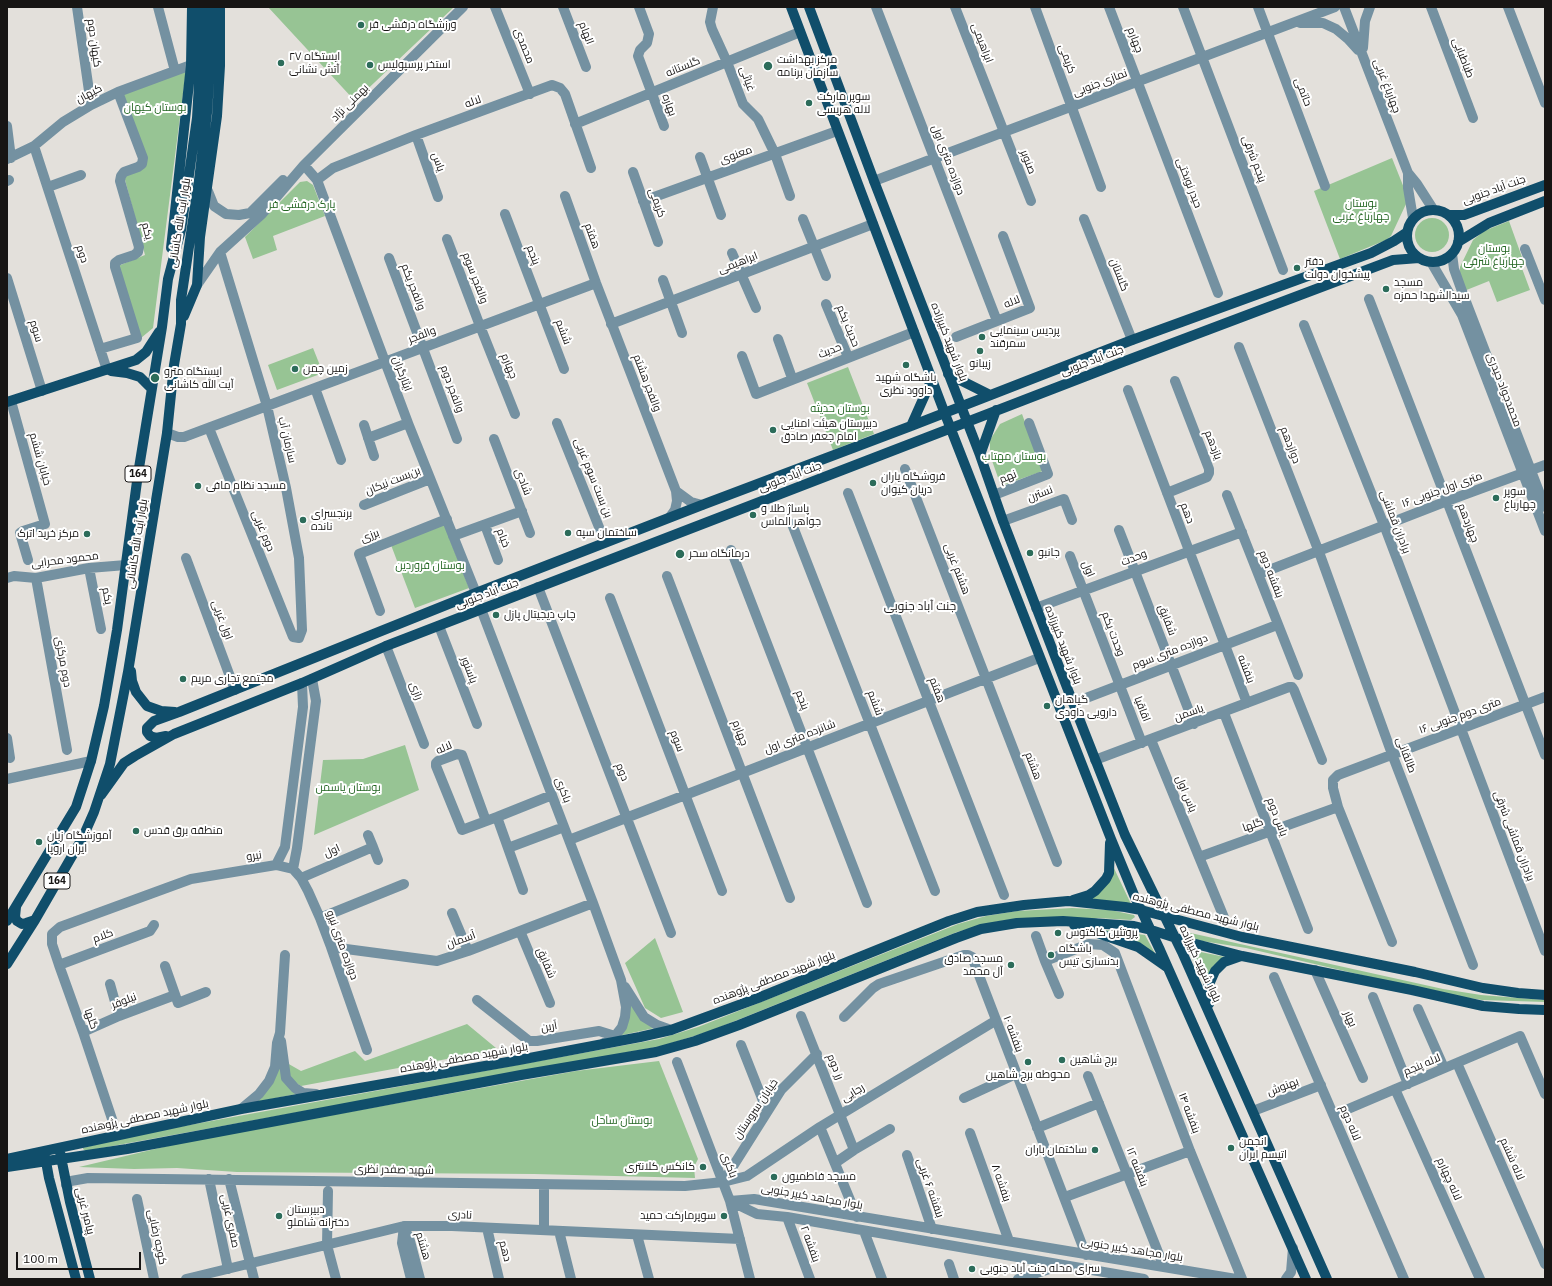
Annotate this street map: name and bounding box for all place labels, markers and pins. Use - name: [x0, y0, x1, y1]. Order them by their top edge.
- place label: ورزشگاه درفشی فر: [369, 18, 457, 32]
- marker: ورزشگاه درفشی فر: [356, 20, 366, 30]
- place label: ایستگاه ۲۷ آتش نشانی: [289, 50, 340, 76]
- place label: مرکز بهداشت سازمان برنامه: [777, 53, 838, 79]
- marker: ایستگاه ۲۷ آتش نشانی: [276, 58, 286, 68]
- place label: استخر پرسپولیس: [378, 58, 451, 72]
- marker: استخر پرسپولیس: [365, 60, 375, 70]
- marker: مرکز بهداشت سازمان برنامه: [762, 60, 774, 72]
- place label: سوپر مارکت لاله هریسی: [817, 90, 870, 116]
- marker: سوپر مارکت لاله هریسی: [804, 98, 814, 108]
- place label: دفتر پیشخوان دولت: [1305, 255, 1370, 281]
- marker: دفتر پیشخوان دولت: [1292, 263, 1302, 273]
- place label: مسجد سیدالشهدا حمزه: [1394, 276, 1470, 302]
- marker: مسجد سیدالشهدا حمزه: [1381, 284, 1391, 294]
- place label: پردیس سینمایی سمرقند: [990, 324, 1060, 350]
- marker: پردیس سینمایی سمرقند: [977, 332, 987, 342]
- marker: زیبانو: [975, 346, 985, 356]
- place label: زیبانو: [969, 357, 991, 371]
- marker: باشگاه شهید داوود نظری: [901, 360, 911, 370]
- place label: زمین چمن: [303, 362, 348, 376]
- marker: زمین چمن: [290, 364, 300, 374]
- place label: ایستگاه مترو آیت الله کاشانی: [164, 365, 234, 391]
- place label: باشگاه شهید داوود نظری: [876, 371, 936, 397]
- marker: ایستگاه مترو آیت الله کاشانی: [149, 372, 161, 384]
- place label: دبیرستان هیئت امنایی امام جعفر صادق: [781, 417, 877, 443]
- marker: دبیرستان هیئت امنایی امام جعفر صادق: [768, 425, 778, 435]
- place label: فروشگاه یاران دریان کیوان: [881, 470, 945, 496]
- marker: فروشگاه یاران دریان کیوان: [868, 478, 878, 488]
- place label: مسجد نظام مافی: [206, 479, 286, 493]
- marker: مسجد نظام مافی: [193, 481, 203, 491]
- place label: سوپر چهارباغ: [1504, 485, 1536, 511]
- marker: سوپر چهارباغ: [1491, 493, 1501, 503]
- place label: پاساژ طلا و جواهر الماس: [761, 502, 821, 528]
- place label: برنجسرای نانده: [311, 507, 352, 533]
- marker: پاساژ طلا و جواهر الماس: [748, 510, 758, 520]
- marker: برنجسرای نانده: [298, 515, 308, 525]
- place label: ساختمان سپه: [576, 526, 637, 540]
- place label: مرکز خرید اترک: [17, 527, 79, 541]
- marker: ساختمان سپه: [563, 528, 573, 538]
- marker: مرکز خرید اترک: [82, 529, 92, 539]
- place label: جانبو: [1038, 546, 1060, 560]
- place label: درمانگاه سحر: [689, 547, 750, 561]
- marker: درمانگاه سحر: [674, 548, 686, 560]
- marker: جانبو: [1025, 548, 1035, 558]
- place label: چاپ دیجیتال پازل: [504, 608, 576, 622]
- marker: چاپ دیجیتال پازل: [491, 610, 501, 620]
- place label: مجتمع تجاری مریم: [191, 672, 274, 686]
- marker: مجتمع تجاری مریم: [178, 674, 188, 684]
- place label: گیاهان دارویی داودی: [1055, 693, 1117, 719]
- marker: گیاهان دارویی داودی: [1042, 701, 1052, 711]
- place label: منطقه برق قدس: [144, 824, 223, 838]
- marker: منطقه برق قدس: [131, 826, 141, 836]
- place label: آموزشگاه زبان ایران اروپا: [47, 829, 112, 855]
- marker: آموزشگاه زبان ایران اروپا: [34, 837, 44, 847]
- place label: پروتئین کاکتوس: [1066, 926, 1138, 940]
- marker: پروتئین کاکتوس: [1053, 928, 1063, 938]
- place label: باشگاه بدنسازی تیس: [1059, 942, 1119, 968]
- marker: باشگاه بدنسازی تیس: [1046, 950, 1056, 960]
- place label: مسجد صادق آل محمد: [944, 952, 1003, 978]
- marker: مسجد صادق آل محمد: [1006, 960, 1016, 970]
- place label: برج شاهین: [1070, 1053, 1117, 1067]
- marker: برج شاهین: [1057, 1055, 1067, 1065]
- marker: محوطه برج شاهین: [1023, 1057, 1033, 1067]
- place label: محوطه برج شاهین: [986, 1068, 1070, 1082]
- place label: انجمن اتیسم ایران: [1239, 1135, 1287, 1161]
- place label: ساختمان باران: [1025, 1143, 1087, 1157]
- marker: انجمن اتیسم ایران: [1226, 1143, 1236, 1153]
- marker: ساختمان باران: [1090, 1145, 1100, 1155]
- place label: کانکس کلانتری: [625, 1160, 695, 1174]
- marker: کانکس کلانتری: [698, 1162, 708, 1172]
- place label: مسجد فاطمیون: [782, 1170, 856, 1184]
- marker: مسجد فاطمیون: [769, 1172, 779, 1182]
- place label: دبیرستان دخترانه شاملو: [287, 1203, 349, 1229]
- place label: سوپرمارکت حمید: [640, 1209, 716, 1223]
- marker: دبیرستان دخترانه شاملو: [274, 1211, 284, 1221]
- marker: سوپرمارکت حمید: [719, 1211, 729, 1221]
- place label: سرای محله جنت آباد جنوبی: [980, 1262, 1100, 1276]
- marker: سرای محله جنت آباد جنوبی: [967, 1264, 977, 1274]

